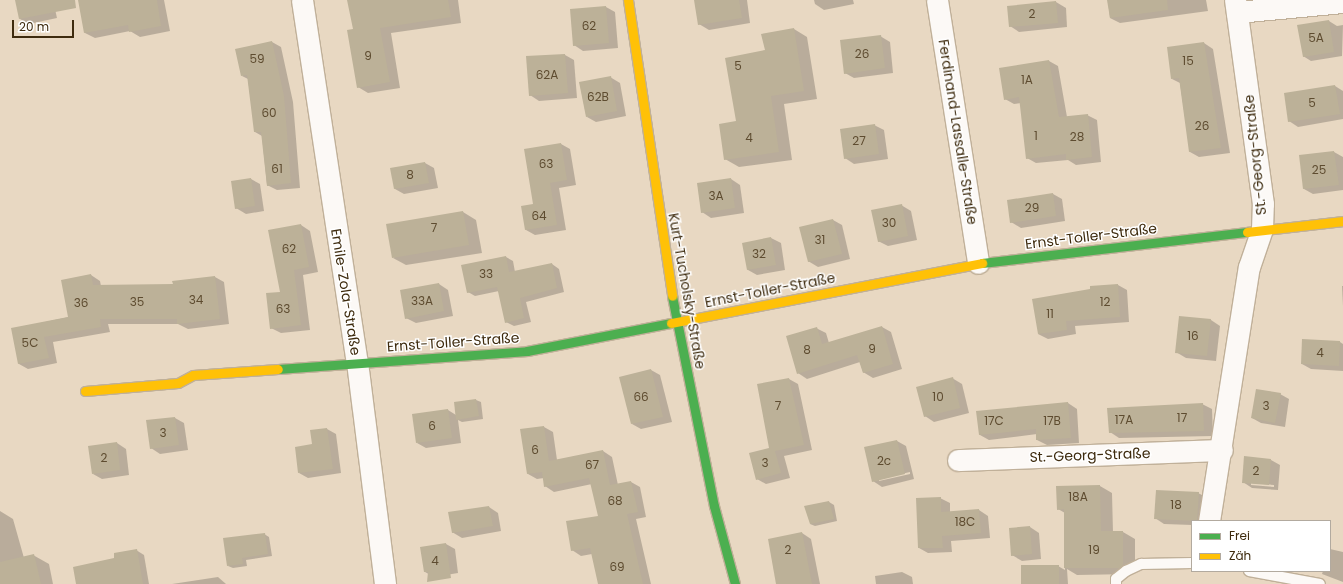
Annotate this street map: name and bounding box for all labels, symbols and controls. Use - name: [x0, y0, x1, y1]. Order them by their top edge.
- house number: 2: [1029, 7, 1035, 21]
- scale bar: [14, 12, 76, 38]
- text: 20 m: [19, 18, 49, 35]
- house number: 62: [582, 19, 596, 33]
- house number: 5A: [1308, 31, 1324, 45]
- street label: Ferdinand-Lassalle-Straße: [935, 38, 981, 226]
- house number: 26: [855, 47, 869, 61]
- house number: 9: [364, 49, 372, 63]
- house number: 59: [249, 52, 265, 66]
- house number: 15: [1182, 54, 1194, 68]
- house number: 5: [734, 59, 742, 73]
- house number: 62A: [536, 68, 558, 82]
- house number: 1A: [1021, 73, 1033, 87]
- house number: 62B: [587, 90, 609, 104]
- street label: St.-Georg-Straße: [1240, 94, 1270, 216]
- house number: 5: [1308, 96, 1316, 110]
- house number: 60: [261, 106, 277, 120]
- house number: 26: [1195, 119, 1209, 133]
- house number: 1: [1034, 129, 1038, 143]
- house number: 28: [1070, 130, 1084, 144]
- house number: 4: [745, 131, 753, 145]
- house number: 27: [852, 134, 866, 148]
- house number: 63: [539, 157, 553, 171]
- house number: 61: [271, 162, 283, 176]
- house number: 25: [1312, 163, 1326, 177]
- house number: 8: [406, 168, 414, 182]
- house number: 3A: [708, 189, 724, 203]
- house number: 29: [1025, 201, 1039, 215]
- house number: 64: [531, 209, 547, 223]
- street label: Kurt-Tucholsky-Straße: [665, 212, 709, 370]
- house number: 30: [882, 216, 896, 230]
- street label: Ernst-Toller-Straße: [1024, 220, 1158, 252]
- house number: 7: [431, 221, 437, 235]
- street label: Emile-Zola-Straße: [328, 227, 364, 357]
- house number: 31: [815, 233, 825, 247]
- house number: 62: [282, 242, 296, 256]
- house number: 32: [752, 247, 766, 261]
- house number: 33: [479, 267, 493, 281]
- street label: Ernst-Toller-Straße: [703, 269, 837, 311]
- house number: 34: [189, 293, 203, 307]
- house number: 33A: [411, 294, 433, 308]
- house number: 35: [130, 295, 144, 309]
- house number: 12: [1100, 295, 1110, 309]
- house number: 36: [74, 296, 88, 310]
- house number: 63: [276, 302, 290, 316]
- house number: 11: [1046, 307, 1054, 321]
- street label: Ernst-Toller-Straße: [386, 329, 520, 355]
- house number: 16: [1187, 329, 1199, 343]
- house number: 5C: [22, 336, 38, 350]
- house number: 9: [868, 342, 876, 356]
- house number: 8: [803, 343, 811, 357]
- house number: 4: [1316, 346, 1324, 360]
- house number: 66: [633, 390, 649, 404]
- house number: 10: [932, 390, 944, 404]
- house number: 7: [775, 399, 781, 413]
- house number: 3: [1262, 399, 1270, 413]
- house number: 17: [1177, 411, 1187, 425]
- house number: 17A: [1115, 413, 1133, 427]
- house number: 17C: [984, 414, 1004, 428]
- house number: 17B: [1043, 414, 1061, 428]
- house number: 6: [428, 419, 436, 433]
- house number: 3: [159, 426, 167, 440]
- house number: 6: [531, 443, 539, 457]
- street label: St.-Georg-Straße: [1029, 444, 1151, 466]
- house number: 2: [101, 451, 107, 465]
- house number: 2c: [877, 454, 891, 468]
- house number: 3: [761, 456, 769, 470]
- house number: 67: [585, 458, 599, 472]
- house number: 2: [1253, 464, 1259, 478]
- house number: 18A: [1068, 490, 1088, 504]
- house number: 68: [607, 494, 623, 508]
- house number: 18: [1170, 498, 1182, 512]
- house number: 18C: [955, 515, 975, 529]
- legend: [1191, 520, 1331, 572]
- text: Frei: [1229, 527, 1250, 544]
- house number: 2: [785, 543, 791, 557]
- house number: 19: [1088, 543, 1100, 557]
- text: Zäh: [1229, 547, 1251, 564]
- house number: 4: [431, 554, 439, 568]
- house number: 69: [609, 560, 625, 574]

